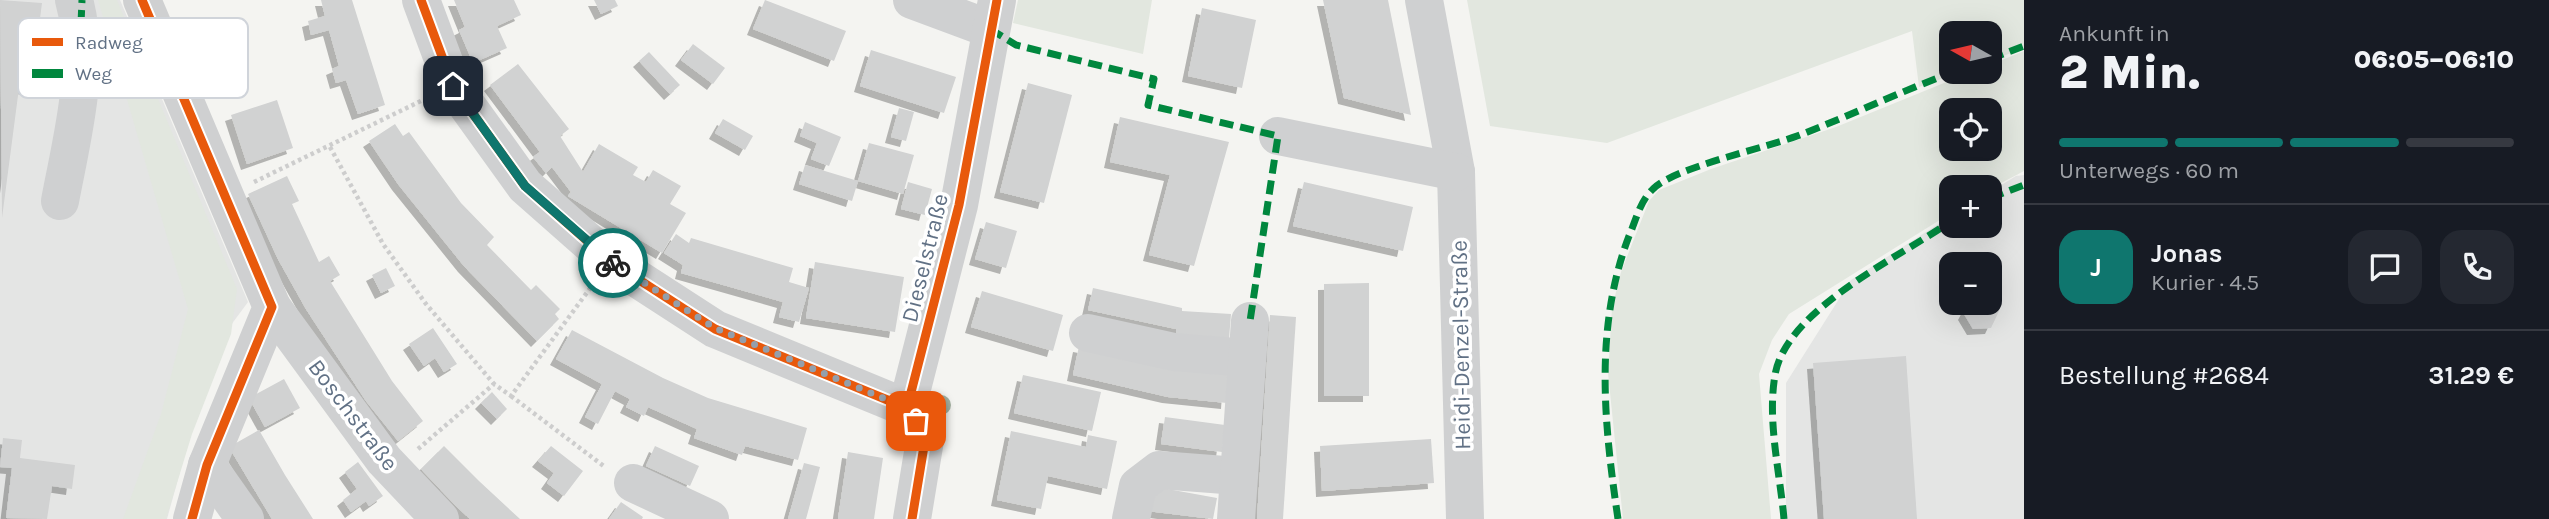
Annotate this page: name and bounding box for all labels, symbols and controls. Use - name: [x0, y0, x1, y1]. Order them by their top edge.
- legend: [18, 18, 248, 98]
- text: Ankunft in: [2059, 20, 2170, 47]
- north arrow: [1939, 21, 2002, 84]
- map controls: [1939, 21, 2002, 315]
- text: Radweg: [75, 32, 143, 54]
- text: 06:05–06:10: [2354, 44, 2514, 75]
- text: 2 Min.: [2059, 46, 2200, 100]
- pin: [423, 56, 483, 116]
- text: Weg: [75, 63, 112, 85]
- icon: home: [434, 67, 472, 105]
- button: locate: [1939, 98, 2002, 161]
- text: Unterwegs · 60 m: [2059, 157, 2239, 184]
- button: +: [1939, 175, 2002, 238]
- street label: Dieselstraße: [896, 191, 954, 325]
- courier: [578, 228, 648, 298]
- button: chat: [2348, 230, 2422, 304]
- button: phone: [2440, 230, 2514, 304]
- text: Jonas: [2151, 238, 2222, 269]
- street label: Heidi-Denzel-Straße: [1446, 240, 1476, 450]
- icon: bike: [594, 244, 632, 282]
- button: −: [1939, 252, 2002, 315]
- text: J: [2090, 252, 2102, 283]
- text: Kurier · 4.5: [2151, 269, 2259, 296]
- street label: Boschstraße: [302, 354, 404, 476]
- text: Bestellung #2684: [2059, 360, 2269, 391]
- text: 31.29 €: [2428, 360, 2514, 391]
- pin: [886, 391, 946, 451]
- icon: bag: [897, 402, 935, 440]

